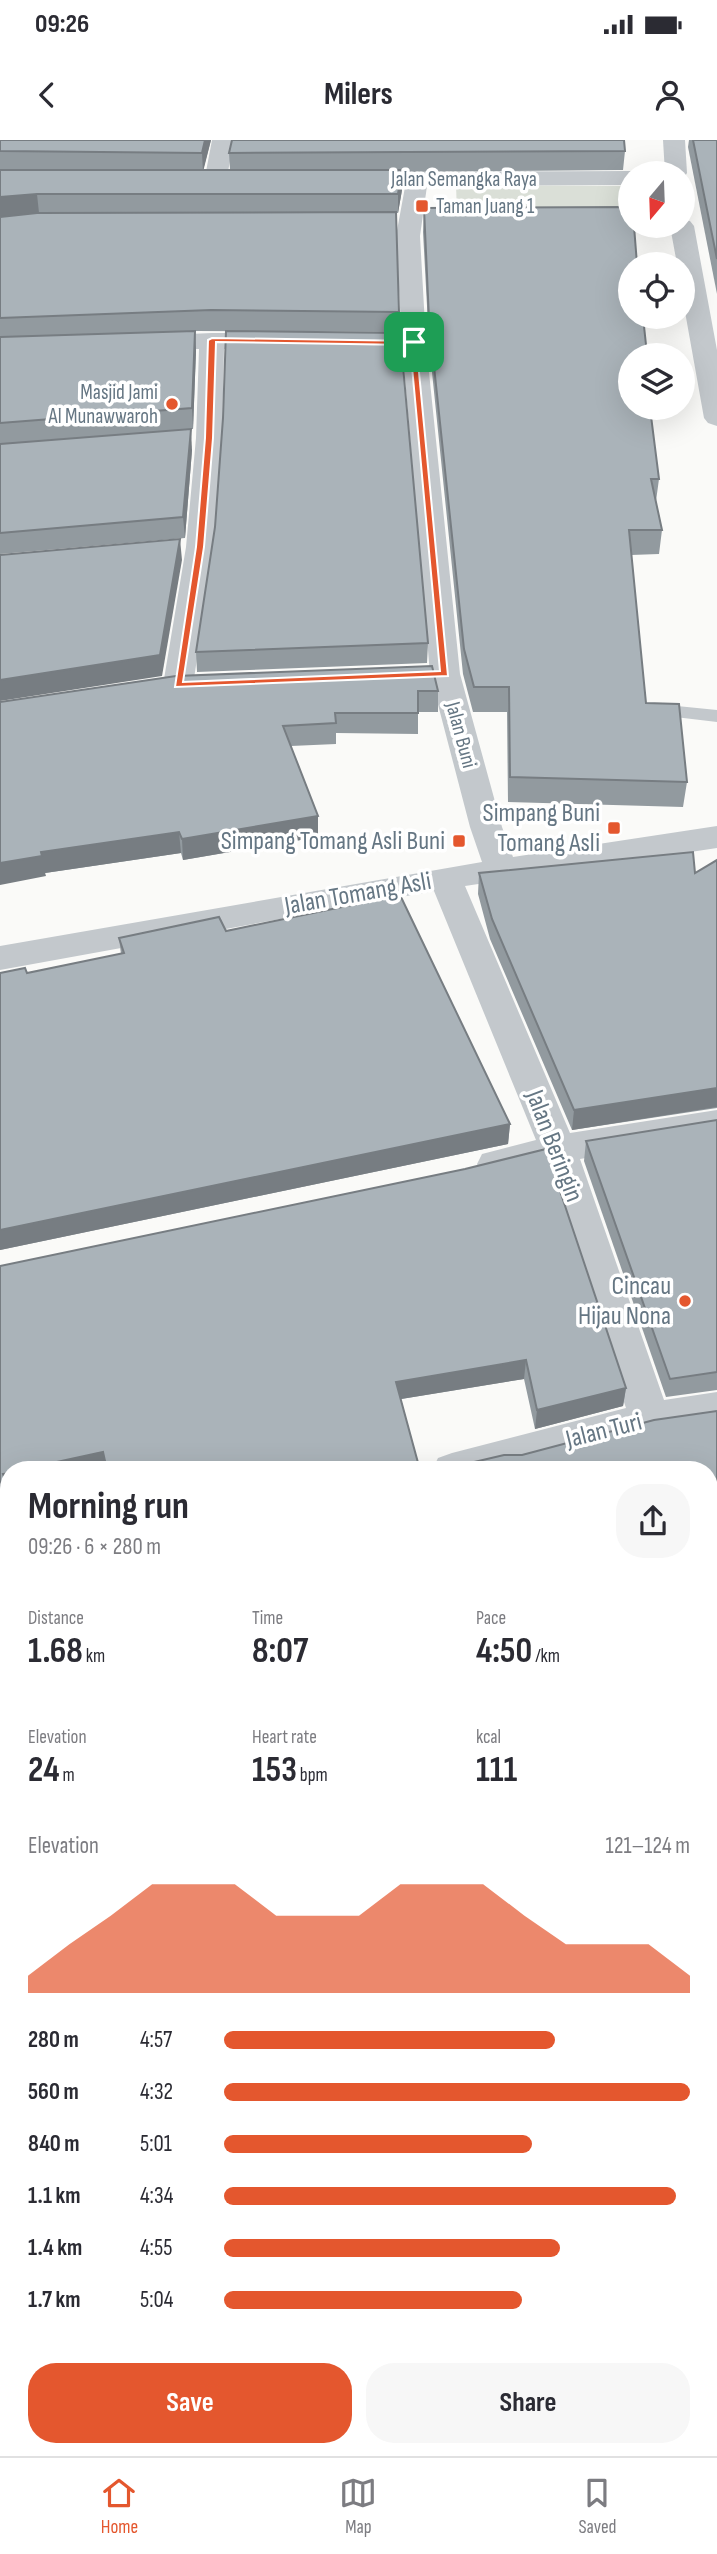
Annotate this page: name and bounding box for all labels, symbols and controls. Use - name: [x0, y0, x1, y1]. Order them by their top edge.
- text: 09:26: [35, 9, 89, 40]
- text: Milers: [324, 75, 393, 114]
- icon: back: [28, 76, 66, 114]
- icon: person: [651, 76, 689, 114]
- north arrow: [618, 161, 695, 238]
- map controls: [618, 161, 695, 420]
- street label: Jalan Semangka Raya: [390, 167, 537, 192]
- place label: Taman Juang 1: [436, 194, 535, 219]
- marker: Taman Juang 1: [414, 198, 430, 214]
- button: locate: [618, 252, 695, 329]
- pin: [384, 312, 444, 372]
- icon: arrive: [395, 323, 433, 361]
- button: layers: [618, 343, 695, 420]
- place label: Masjid Jami Al Munawwaroh: [47, 380, 158, 429]
- marker: Masjid Jami Al Munawwaroh: [164, 396, 180, 412]
- street label: Jalan Buni: [440, 698, 482, 771]
- place label: Simpang Buni Tomang Asli: [483, 798, 600, 859]
- marker: Simpang Buni Tomang Asli: [606, 820, 622, 836]
- place label: Simpang Tomang Asli Buni: [221, 826, 445, 857]
- marker: Simpang Tomang Asli Buni: [451, 833, 467, 849]
- street label: Jalan Tomang Asli: [281, 866, 434, 922]
- street label: Jalan Beringin: [518, 1085, 589, 1206]
- place label: Cincau Hijau Nona: [578, 1271, 671, 1332]
- marker: Cincau Hijau Nona: [677, 1293, 693, 1309]
- street label: Jalan Turi: [562, 1407, 645, 1456]
- text: Morning run: [28, 1484, 189, 1529]
- button: share: [616, 1484, 690, 1558]
- text: 09:26 · 6 × 280 m: [28, 1533, 161, 1561]
- text: Distance: [28, 1607, 84, 1630]
- text: Time: [252, 1607, 283, 1630]
- text: Pace: [476, 1607, 506, 1630]
- text: 1.68: [28, 1630, 83, 1673]
- text: 8:07: [252, 1630, 308, 1673]
- text: 4:50: [476, 1630, 532, 1673]
- text: km: [83, 1645, 105, 1668]
- text: /km: [532, 1645, 560, 1668]
- text: Elevation: [28, 1726, 87, 1749]
- text: Heart rate: [252, 1726, 317, 1749]
- text: kcal: [476, 1726, 501, 1749]
- text: 24: [28, 1749, 59, 1792]
- text: 153: [252, 1749, 297, 1792]
- text: 111: [476, 1749, 517, 1792]
- text: m: [59, 1764, 75, 1787]
- text: bpm: [297, 1764, 328, 1787]
- text: Elevation: [28, 1832, 99, 1860]
- text: 121–124 m: [606, 1832, 690, 1860]
- text: 280 m: [28, 2026, 79, 2054]
- text: 4:57: [140, 2026, 172, 2054]
- text: 560 m: [28, 2078, 79, 2106]
- text: 4:32: [140, 2078, 173, 2106]
- text: 840 m: [28, 2130, 80, 2158]
- text: 5:01: [140, 2130, 172, 2158]
- text: 1.1 km: [28, 2182, 81, 2210]
- text: 4:34: [140, 2182, 173, 2210]
- text: 1.4 km: [28, 2234, 82, 2262]
- text: 4:55: [140, 2234, 172, 2262]
- text: 1.7 km: [28, 2286, 81, 2314]
- text: 5:04: [140, 2286, 173, 2314]
- button: Save: [28, 2363, 352, 2443]
- button: Share: [366, 2363, 690, 2443]
- tab: Home: [100, 2474, 138, 2539]
- tab: Map: [339, 2474, 377, 2539]
- tab: Saved: [578, 2474, 617, 2539]

